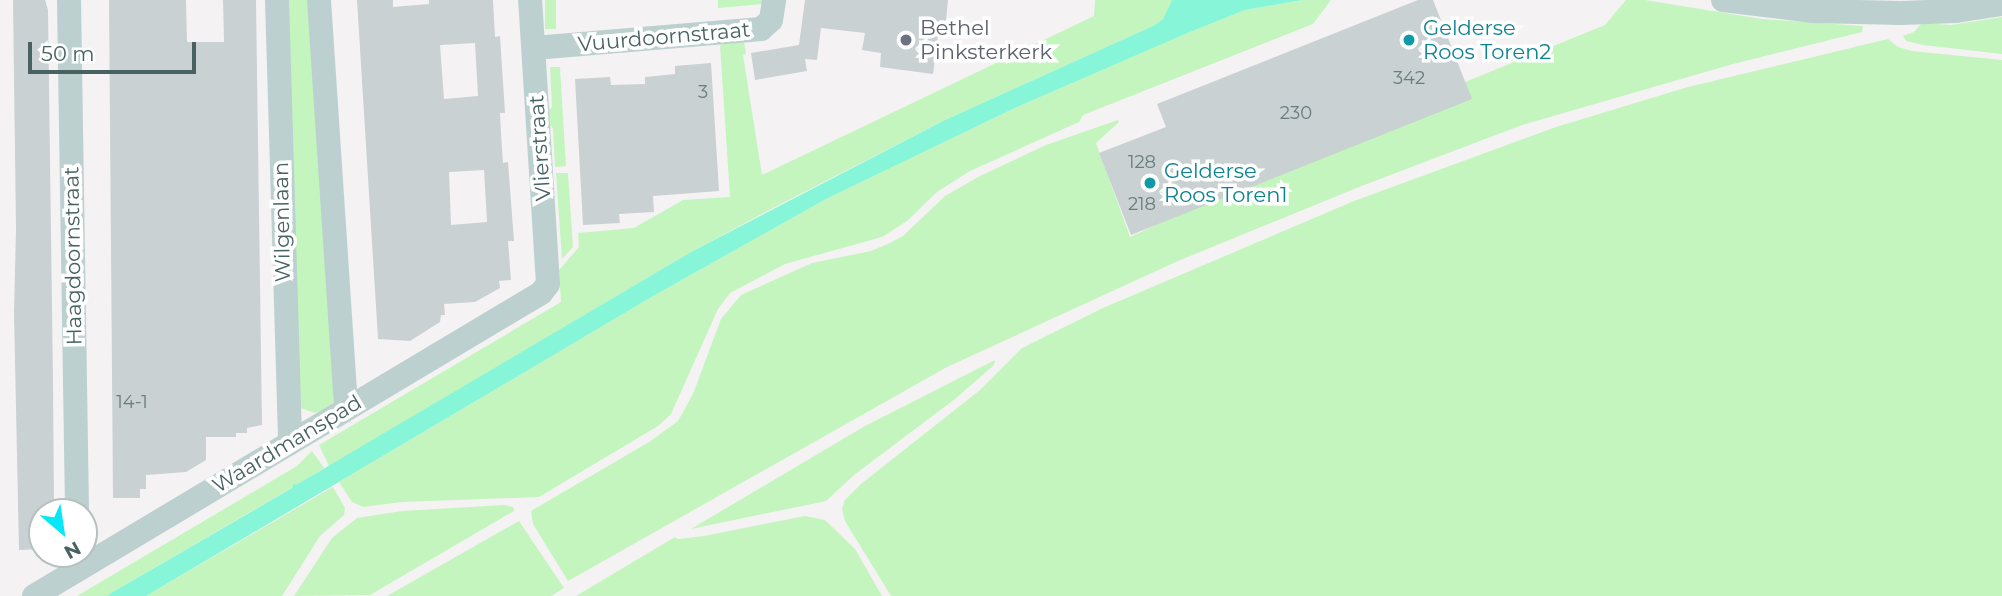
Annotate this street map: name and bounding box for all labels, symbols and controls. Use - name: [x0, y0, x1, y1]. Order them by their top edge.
- place label: Bethel Pinksterkerk: [920, 15, 1052, 65]
- place label: Gelderse Roos Toren2: [1423, 15, 1551, 65]
- street label: Vuurdoornstraat: [577, 17, 751, 57]
- scale bar: [32, 28, 200, 72]
- marker: Bethel Pinksterkerk: [898, 32, 914, 48]
- marker: Gelderse Roos Toren2: [1401, 32, 1417, 48]
- text: 50 m: [41, 41, 95, 66]
- house number: 342: [1393, 67, 1425, 89]
- house number: 3: [698, 81, 708, 103]
- street label: Vlierstraat: [524, 94, 556, 202]
- house number: 230: [1280, 102, 1312, 124]
- house number: 128: [1128, 151, 1156, 173]
- place label: Gelderse Roos Toren1: [1164, 158, 1287, 208]
- street label: Wilgenlaan: [268, 162, 296, 282]
- street label: Haagdoornstraat: [59, 166, 87, 346]
- marker: Gelderse Roos Toren1: [1142, 175, 1158, 191]
- house number: 218: [1128, 193, 1156, 215]
- street label: Waardmanspad: [208, 390, 366, 498]
- house number: 14-1: [116, 391, 148, 413]
- north arrow: [28, 498, 98, 568]
- text: N: [60, 536, 85, 564]

